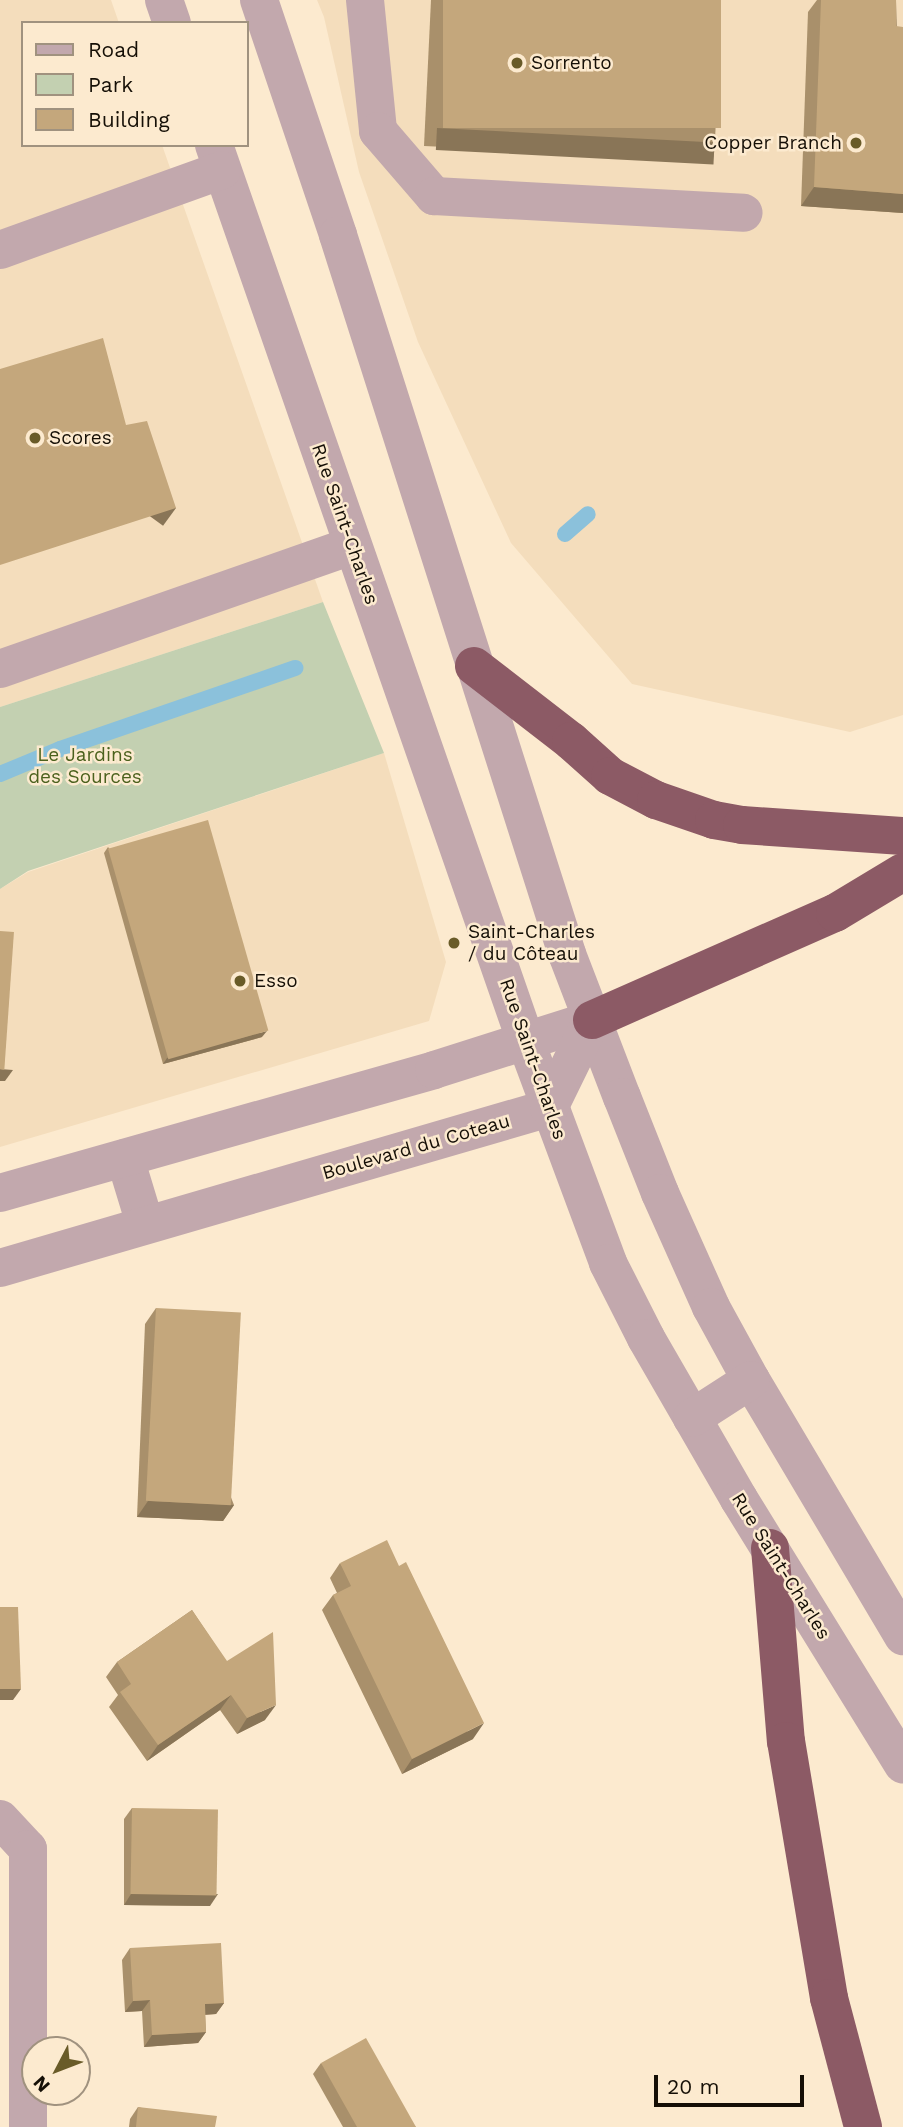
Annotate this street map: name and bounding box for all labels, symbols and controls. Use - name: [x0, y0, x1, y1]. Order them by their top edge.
- legend: [21, 21, 248, 147]
- text: Road: [88, 37, 139, 62]
- place label: Sorrento: [531, 52, 612, 74]
- marker: Sorrento: [509, 55, 525, 71]
- text: Park: [88, 72, 133, 97]
- text: Building: [88, 107, 170, 132]
- place label: Copper Branch: [704, 132, 842, 154]
- marker: Copper Branch: [848, 135, 864, 151]
- place label: Scores: [49, 427, 112, 449]
- marker: Scores: [27, 430, 43, 446]
- street label: Rue Saint-Charles: [307, 441, 383, 607]
- park label: Le Jardins des Sources: [28, 744, 142, 788]
- place label: Saint-Charles / du Côteau: [468, 921, 595, 965]
- marker: Saint-Charles / du Côteau: [446, 935, 462, 951]
- place label: Esso: [254, 970, 298, 992]
- marker: Esso: [232, 973, 248, 989]
- street label: Rue Saint-Charles: [495, 976, 571, 1142]
- street label: Boulevard du Coteau: [320, 1109, 512, 1185]
- street label: Rue Saint-Charles: [727, 1488, 835, 1644]
- north arrow: [21, 2036, 91, 2106]
- scale bar: [658, 2060, 808, 2104]
- text: N: [28, 2071, 55, 2097]
- text: 20 m: [667, 2074, 719, 2099]

